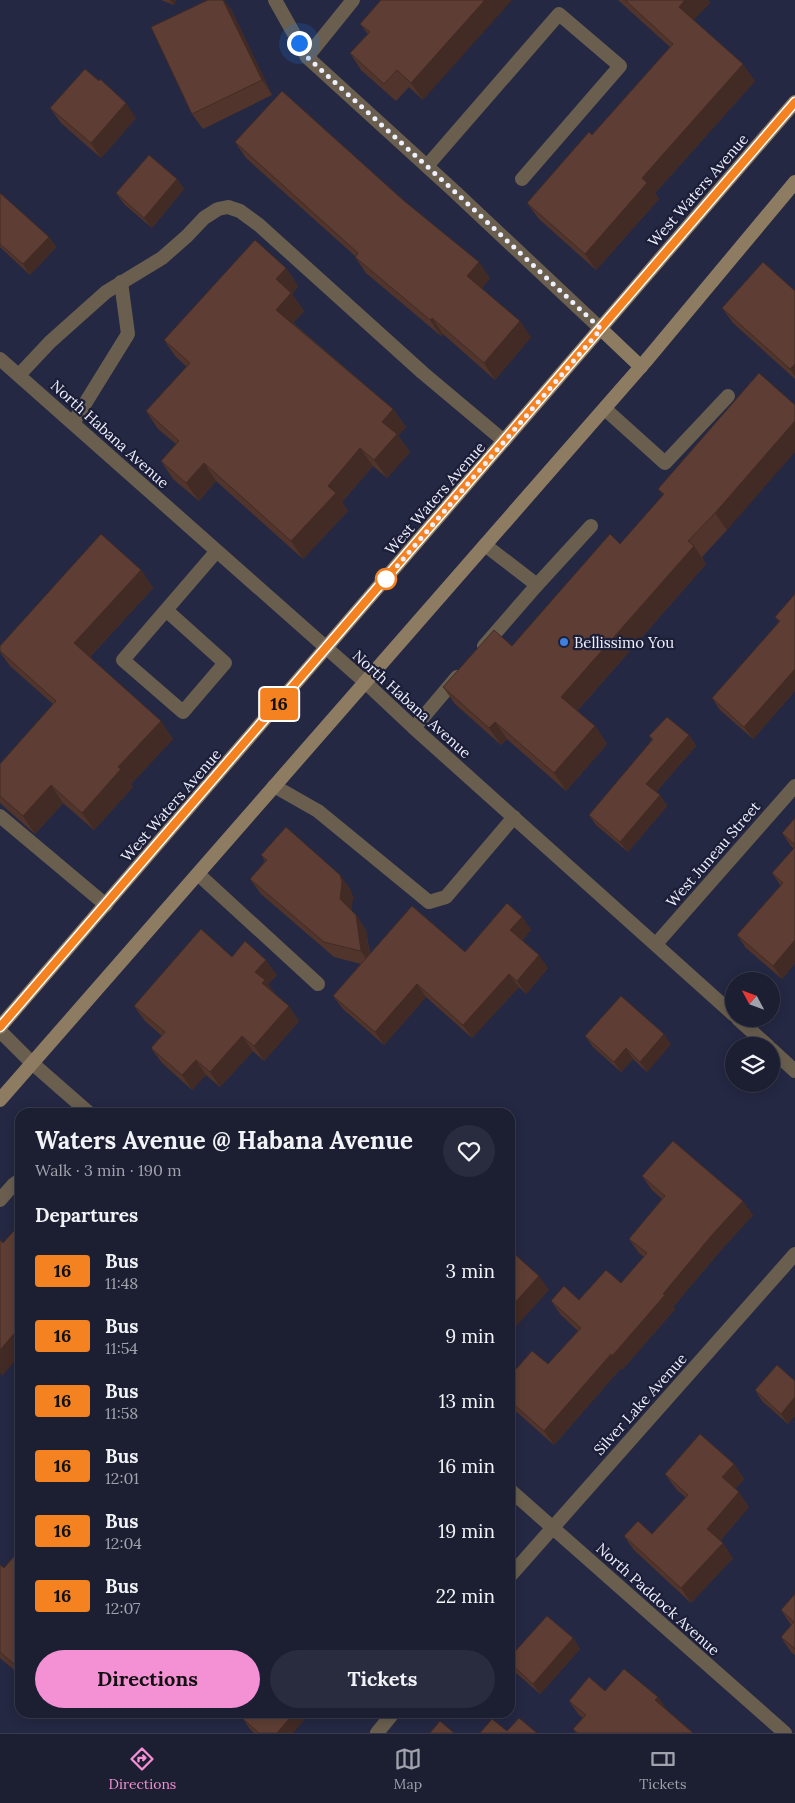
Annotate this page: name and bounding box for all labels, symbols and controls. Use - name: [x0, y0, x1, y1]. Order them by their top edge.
- your location: [287, 31, 312, 56]
- street label: West Waters Avenue: [644, 130, 752, 250]
- street label: North Habana Avenue: [47, 376, 173, 492]
- street label: West Waters Avenue: [381, 438, 489, 558]
- unlabelled marker: [375, 568, 397, 590]
- place label: Bellissimo You: [574, 633, 674, 652]
- marker: Bellissimo You: [558, 636, 570, 648]
- street label: North Habana Avenue: [349, 646, 475, 762]
- line badge: 16: [256, 688, 302, 720]
- text: 16: [270, 692, 288, 715]
- street label: West Waters Avenue: [117, 745, 225, 865]
- street label: West Juneau Street: [662, 797, 764, 911]
- north arrow: [725, 972, 780, 1028]
- map controls: [725, 972, 780, 1092]
- button: layers: [725, 1037, 780, 1092]
- text: Waters Avenue @ Habana Avenue: [35, 1125, 413, 1156]
- button: heart: [443, 1125, 495, 1177]
- text: Walk · 3 min · 190 m: [35, 1160, 181, 1180]
- text: Departures: [35, 1203, 138, 1227]
- text: Bus: [105, 1249, 138, 1273]
- text: 16: [54, 1259, 71, 1282]
- text: 3 min: [446, 1259, 495, 1283]
- text: 11:48: [105, 1273, 138, 1293]
- text: Bus: [105, 1314, 138, 1338]
- text: 16: [54, 1324, 71, 1347]
- text: 9 min: [445, 1324, 495, 1348]
- text: 11:54: [105, 1338, 138, 1358]
- street label: Silver Lake Avenue: [589, 1349, 691, 1459]
- text: Bus: [105, 1379, 138, 1403]
- text: 16: [54, 1389, 71, 1412]
- text: 13 min: [439, 1389, 495, 1413]
- text: 11:58: [105, 1403, 138, 1423]
- text: Bus: [105, 1444, 138, 1468]
- text: 16: [54, 1454, 71, 1477]
- text: 16 min: [438, 1454, 495, 1478]
- text: 12:01: [105, 1468, 139, 1488]
- text: Bus: [105, 1509, 138, 1533]
- text: 16: [54, 1519, 71, 1542]
- text: 19 min: [438, 1519, 495, 1543]
- text: 12:04: [105, 1533, 142, 1553]
- street label: North Paddock Avenue: [592, 1538, 724, 1660]
- text: Bus: [105, 1574, 138, 1598]
- text: 16: [54, 1584, 71, 1607]
- text: 22 min: [436, 1584, 495, 1608]
- text: 12:07: [105, 1598, 140, 1618]
- button: Directions: [35, 1650, 260, 1708]
- button: Tickets: [270, 1650, 495, 1708]
- tab: Directions: [109, 1745, 176, 1793]
- tab: Map: [394, 1745, 422, 1793]
- tab: Tickets: [639, 1745, 686, 1793]

